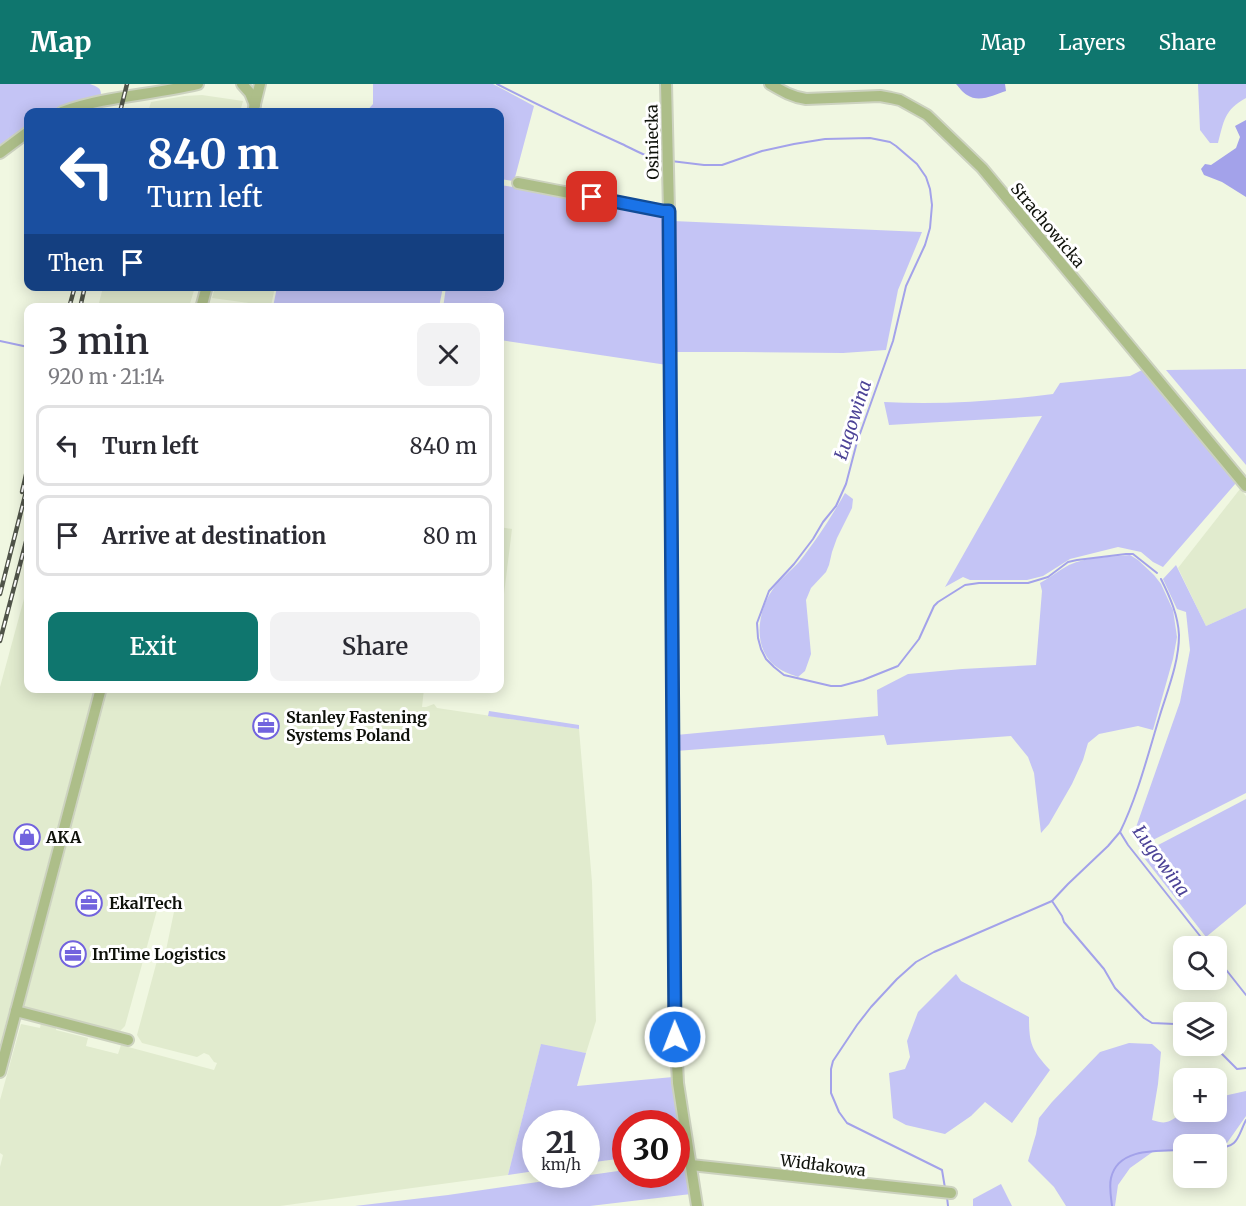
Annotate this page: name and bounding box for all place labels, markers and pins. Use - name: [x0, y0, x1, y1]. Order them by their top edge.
- pin: [566, 171, 617, 222]
- place label: Stanley Fastening Systems Poland: [286, 707, 427, 745]
- office icon: Stanley Fastening Systems Poland: [251, 711, 281, 741]
- shop icon: AKA: [12, 822, 42, 852]
- place label: AKA: [45, 827, 82, 847]
- office icon: EkalTech: [74, 888, 104, 918]
- place label: EkalTech: [109, 893, 183, 913]
- office icon: InTime Logistics: [58, 939, 88, 969]
- place label: InTime Logistics: [92, 944, 226, 964]

